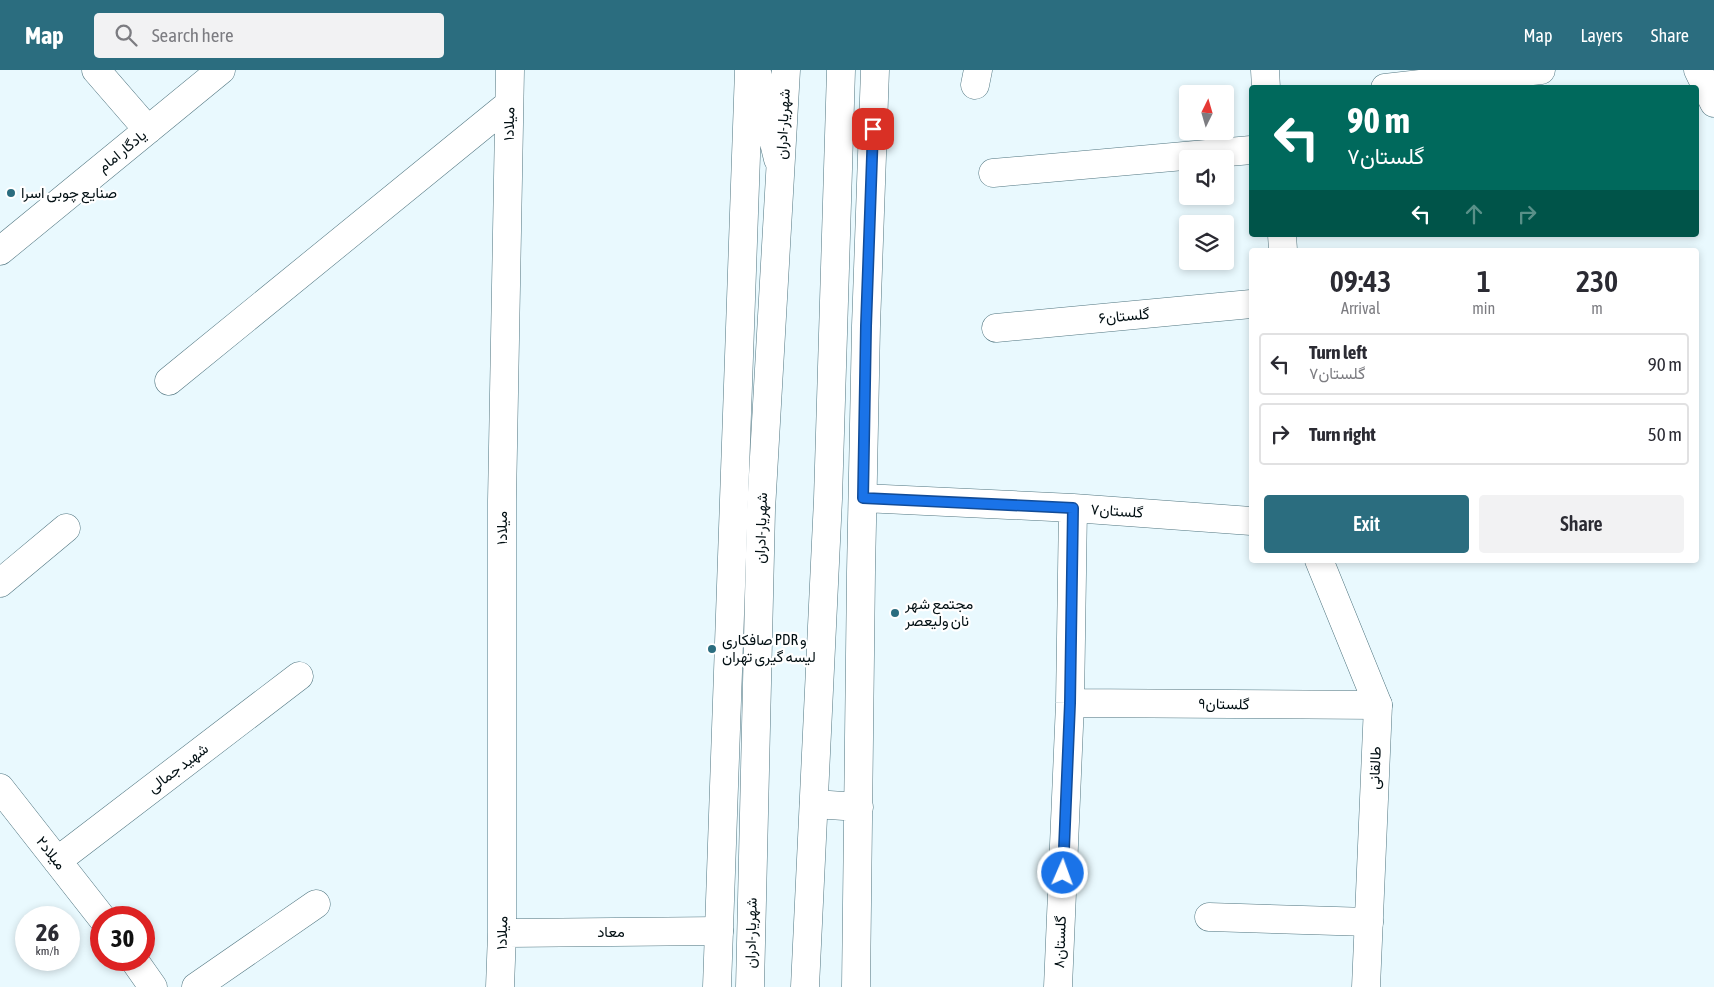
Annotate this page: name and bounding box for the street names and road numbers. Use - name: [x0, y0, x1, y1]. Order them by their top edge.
- street label: شهریار-ادران: [772, 88, 794, 160]
- street label: میلاد۱: [500, 107, 518, 141]
- street label: یادگار امام: [94, 126, 151, 177]
- street label: گلستان۶: [1098, 305, 1151, 327]
- street label: شهریار-ادران: [751, 492, 771, 564]
- street label: گلستان۷: [1090, 500, 1144, 522]
- street label: میلاد۱: [493, 511, 511, 545]
- street label: گلستان۹: [1198, 695, 1250, 713]
- street label: شهید جمالی: [144, 739, 213, 797]
- street label: طالقانی: [1365, 746, 1386, 790]
- street label: میلاد۲: [32, 833, 70, 873]
- street label: شهریار-ادران: [741, 897, 761, 969]
- street label: گلستان۸: [1050, 915, 1070, 969]
- street label: میلاد۱: [493, 916, 511, 950]
- street label: معاد: [597, 923, 625, 940]

